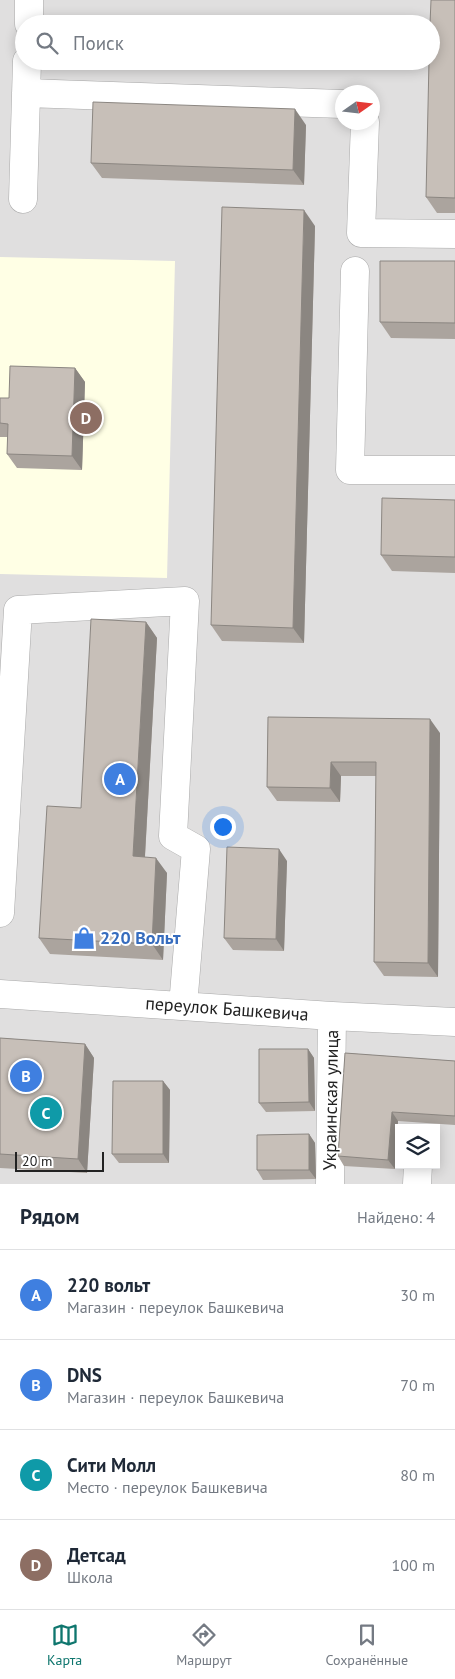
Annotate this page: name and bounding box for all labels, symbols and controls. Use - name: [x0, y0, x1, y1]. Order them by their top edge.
- search box: [15, 15, 440, 70]
- icon: search: [33, 29, 61, 57]
- text: Поиск: [73, 31, 124, 55]
- north arrow: [335, 85, 380, 130]
- pin: D: [70, 399, 102, 437]
- pin: A: [104, 760, 136, 798]
- your location: [210, 814, 236, 840]
- shop icon: 220 Вольт: [71, 925, 97, 951]
- place label: 220 Вольт: [100, 926, 181, 949]
- street label: переулок Башкевича: [145, 991, 310, 1026]
- street label: Украинская улица: [318, 1029, 343, 1171]
- pin: B: [10, 1057, 42, 1095]
- pin: C: [30, 1094, 62, 1132]
- map controls: [395, 1124, 440, 1169]
- button: layers: [395, 1124, 440, 1169]
- scale bar: [15, 1149, 104, 1172]
- text: 20 m: [22, 1152, 52, 1170]
- text: Рядом: [20, 1203, 79, 1230]
- text: Найдено: 4: [357, 1207, 435, 1227]
- text: 220 вольт: [67, 1273, 150, 1297]
- text: A: [31, 1285, 41, 1305]
- text: 30 m: [400, 1285, 435, 1305]
- text: Магазин · переулок Башкевича: [67, 1297, 284, 1317]
- text: DNS: [67, 1363, 102, 1387]
- text: B: [31, 1375, 41, 1395]
- text: 70 m: [400, 1375, 435, 1395]
- text: Магазин · переулок Башкевича: [67, 1387, 284, 1407]
- text: Сити Молл: [67, 1453, 156, 1477]
- text: C: [32, 1465, 40, 1485]
- text: 80 m: [400, 1465, 435, 1485]
- text: Место · переулок Башкевича: [67, 1477, 268, 1497]
- text: Детсад: [67, 1543, 126, 1567]
- text: D: [31, 1555, 41, 1575]
- text: 100 m: [392, 1555, 435, 1575]
- text: Школа: [67, 1567, 113, 1587]
- tab: Карта: [47, 1621, 82, 1669]
- tab: Маршрут: [176, 1621, 232, 1669]
- tab: Сохранённые: [325, 1621, 408, 1669]

